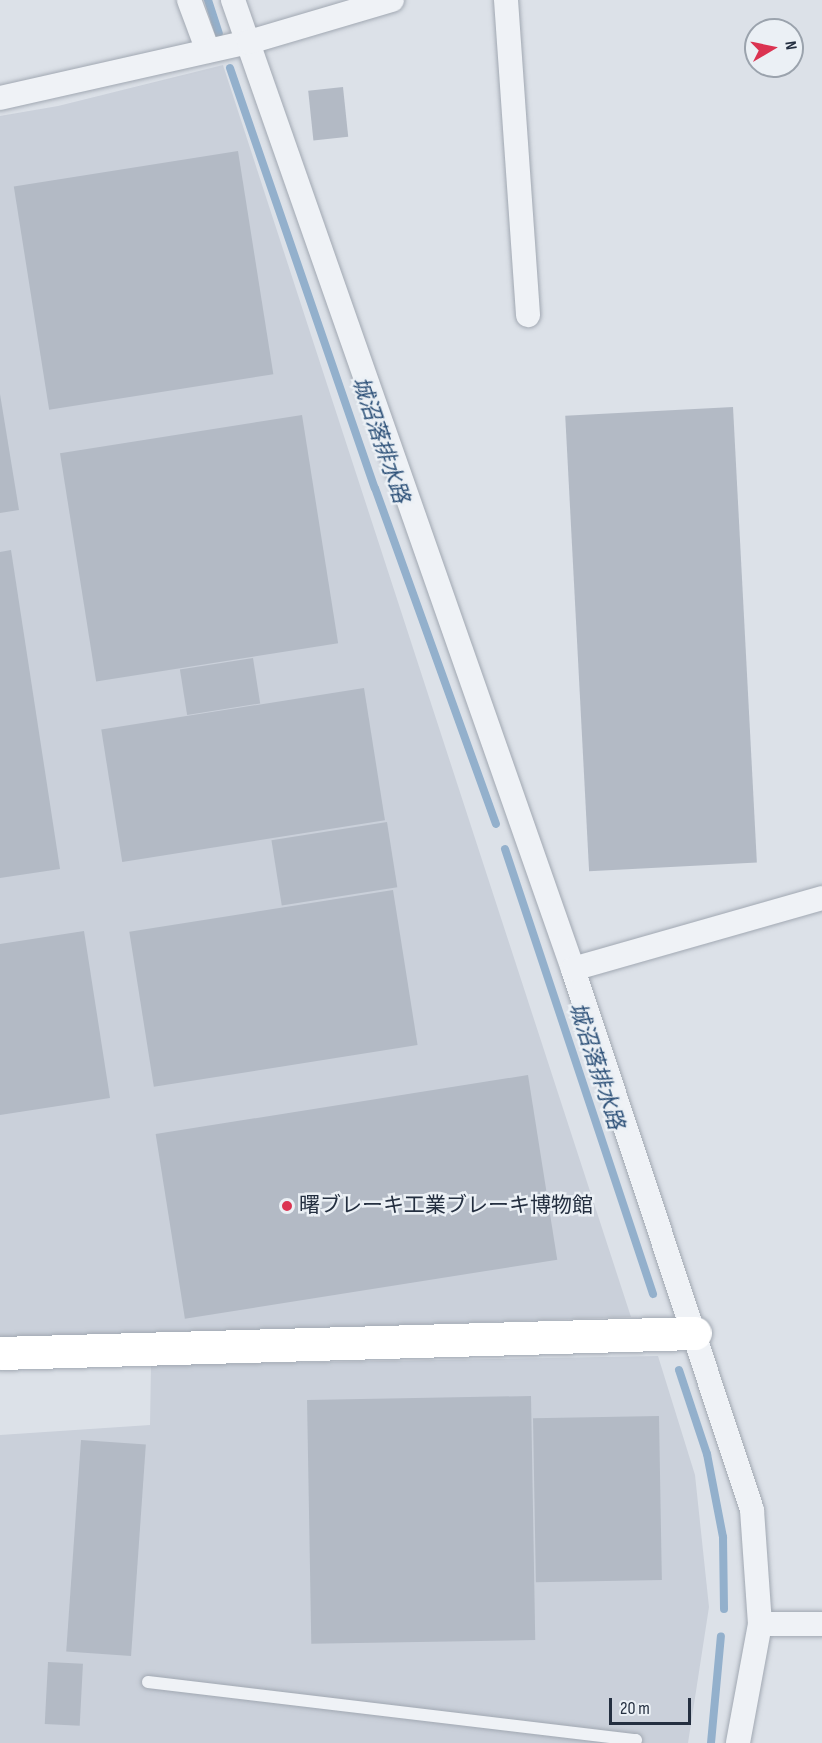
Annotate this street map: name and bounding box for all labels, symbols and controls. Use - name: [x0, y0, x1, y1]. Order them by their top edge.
- north arrow: [744, 18, 804, 78]
- text: N: [780, 40, 800, 51]
- water label: 城沼落排水路: [346, 373, 414, 507]
- water label: 城沼落排水路: [563, 999, 629, 1133]
- place label: 曙ブレーキ工業ブレーキ博物館: [299, 1193, 593, 1219]
- marker: 曙ブレーキ工業ブレーキ博物館: [280, 1199, 294, 1213]
- scale bar: [612, 1686, 694, 1724]
- text: 20 m: [620, 1698, 650, 1719]

